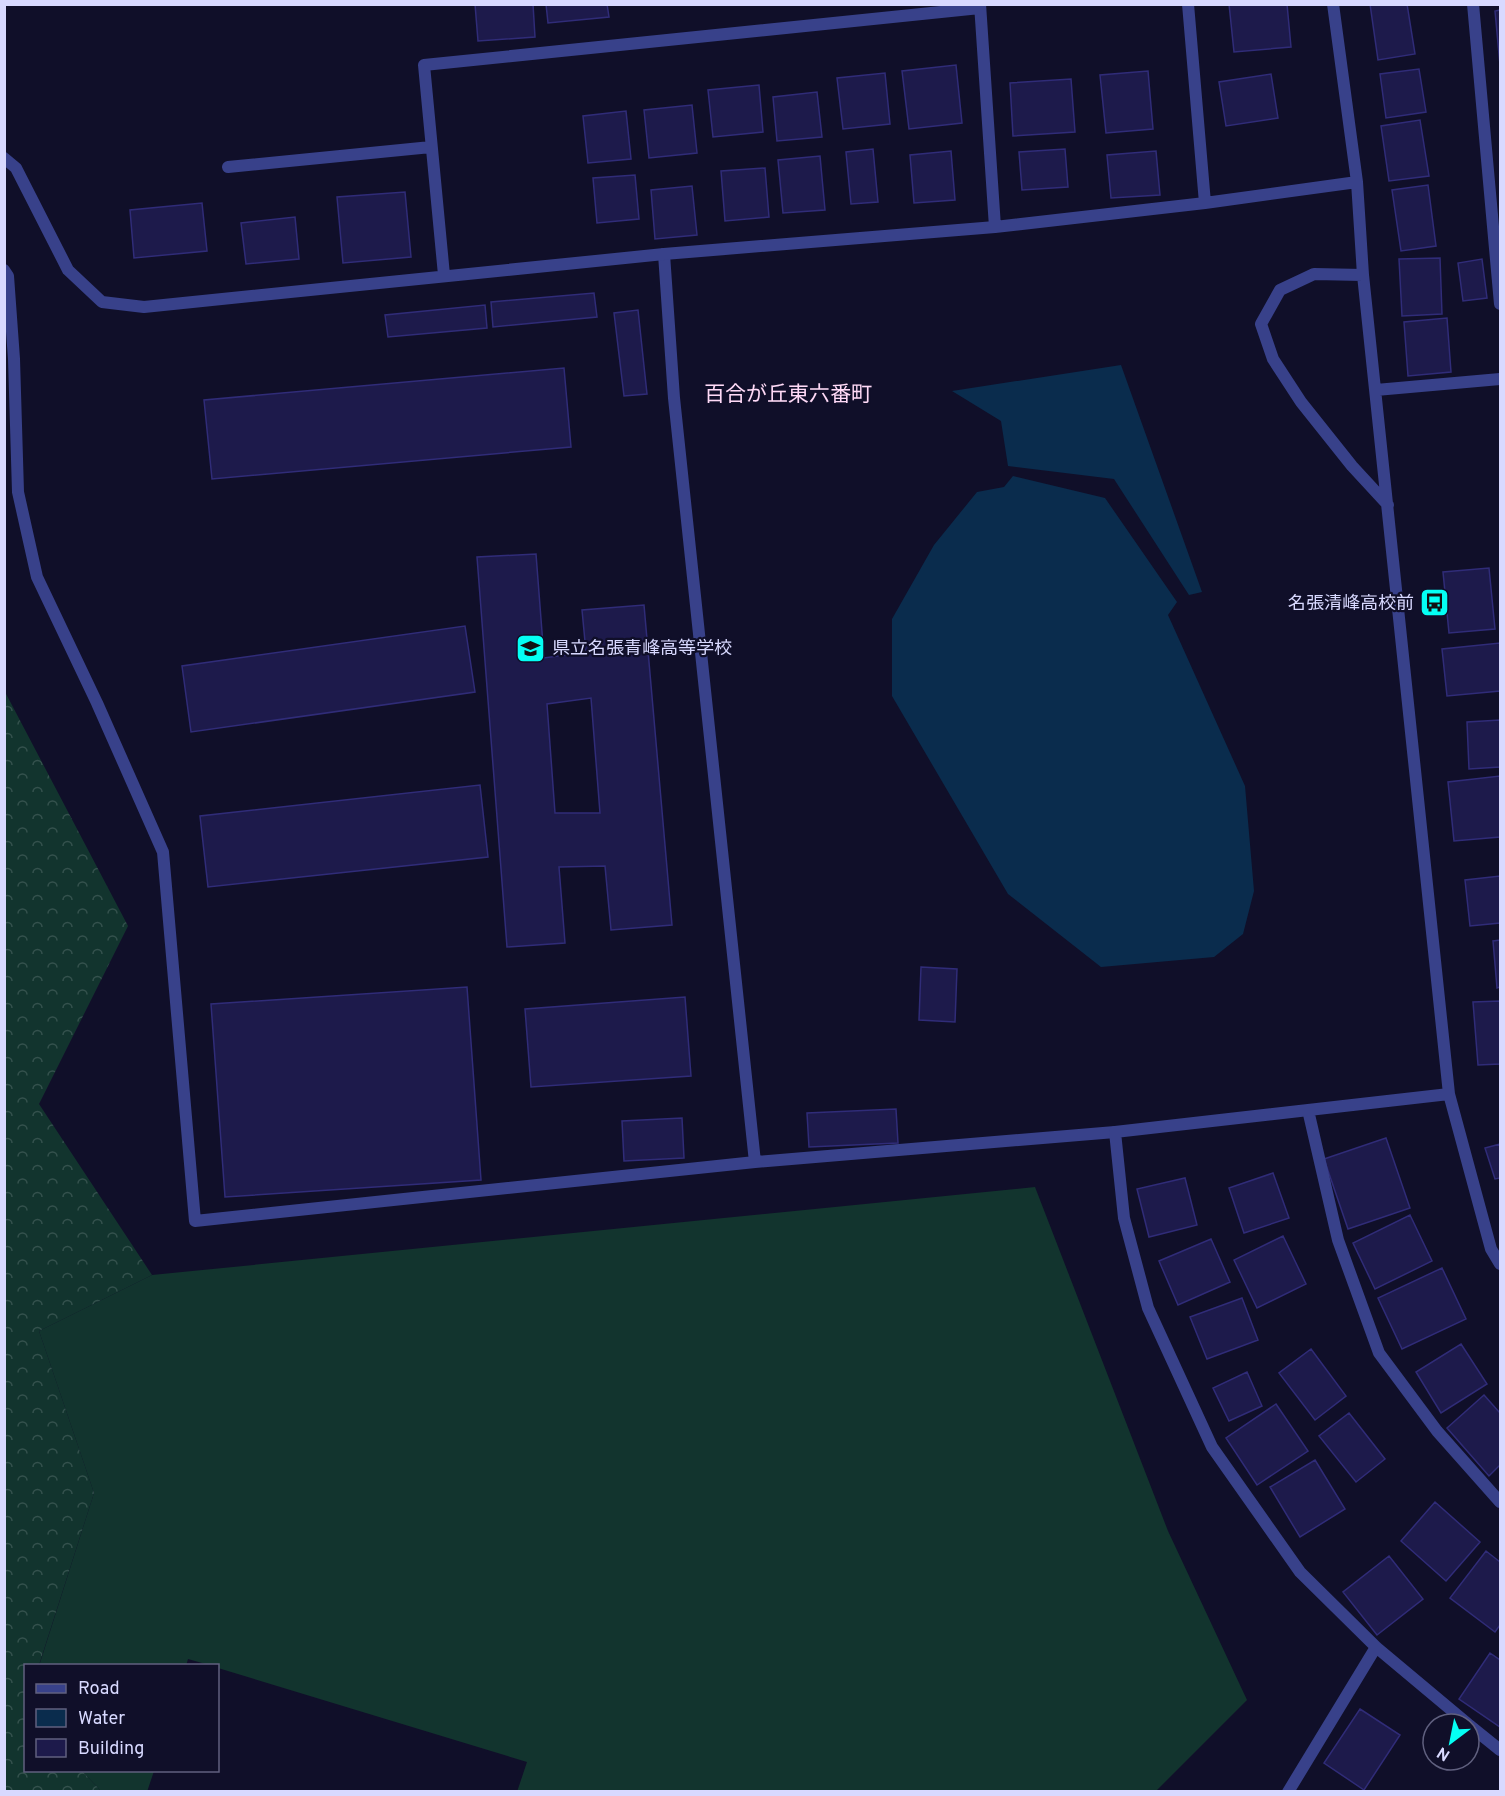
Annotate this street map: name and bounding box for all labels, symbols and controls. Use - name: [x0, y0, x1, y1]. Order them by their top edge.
- district label: 百合が丘東六番町: [704, 382, 872, 409]
- bus stop icon: 名張清峰高校前: [1419, 587, 1451, 619]
- place label: 名張清峰高校前: [1288, 593, 1414, 616]
- school or university icon: 県立名張青峰高等学校: [515, 632, 547, 664]
- place label: 県立名張青峰高等学校: [552, 638, 732, 661]
- legend: [24, 1664, 219, 1772]
- text: Road: [78, 1678, 120, 1701]
- text: Water: [78, 1708, 125, 1731]
- north arrow: [1421, 1712, 1481, 1772]
- text: Building: [78, 1738, 144, 1761]
- text: N: [1434, 1741, 1454, 1765]

